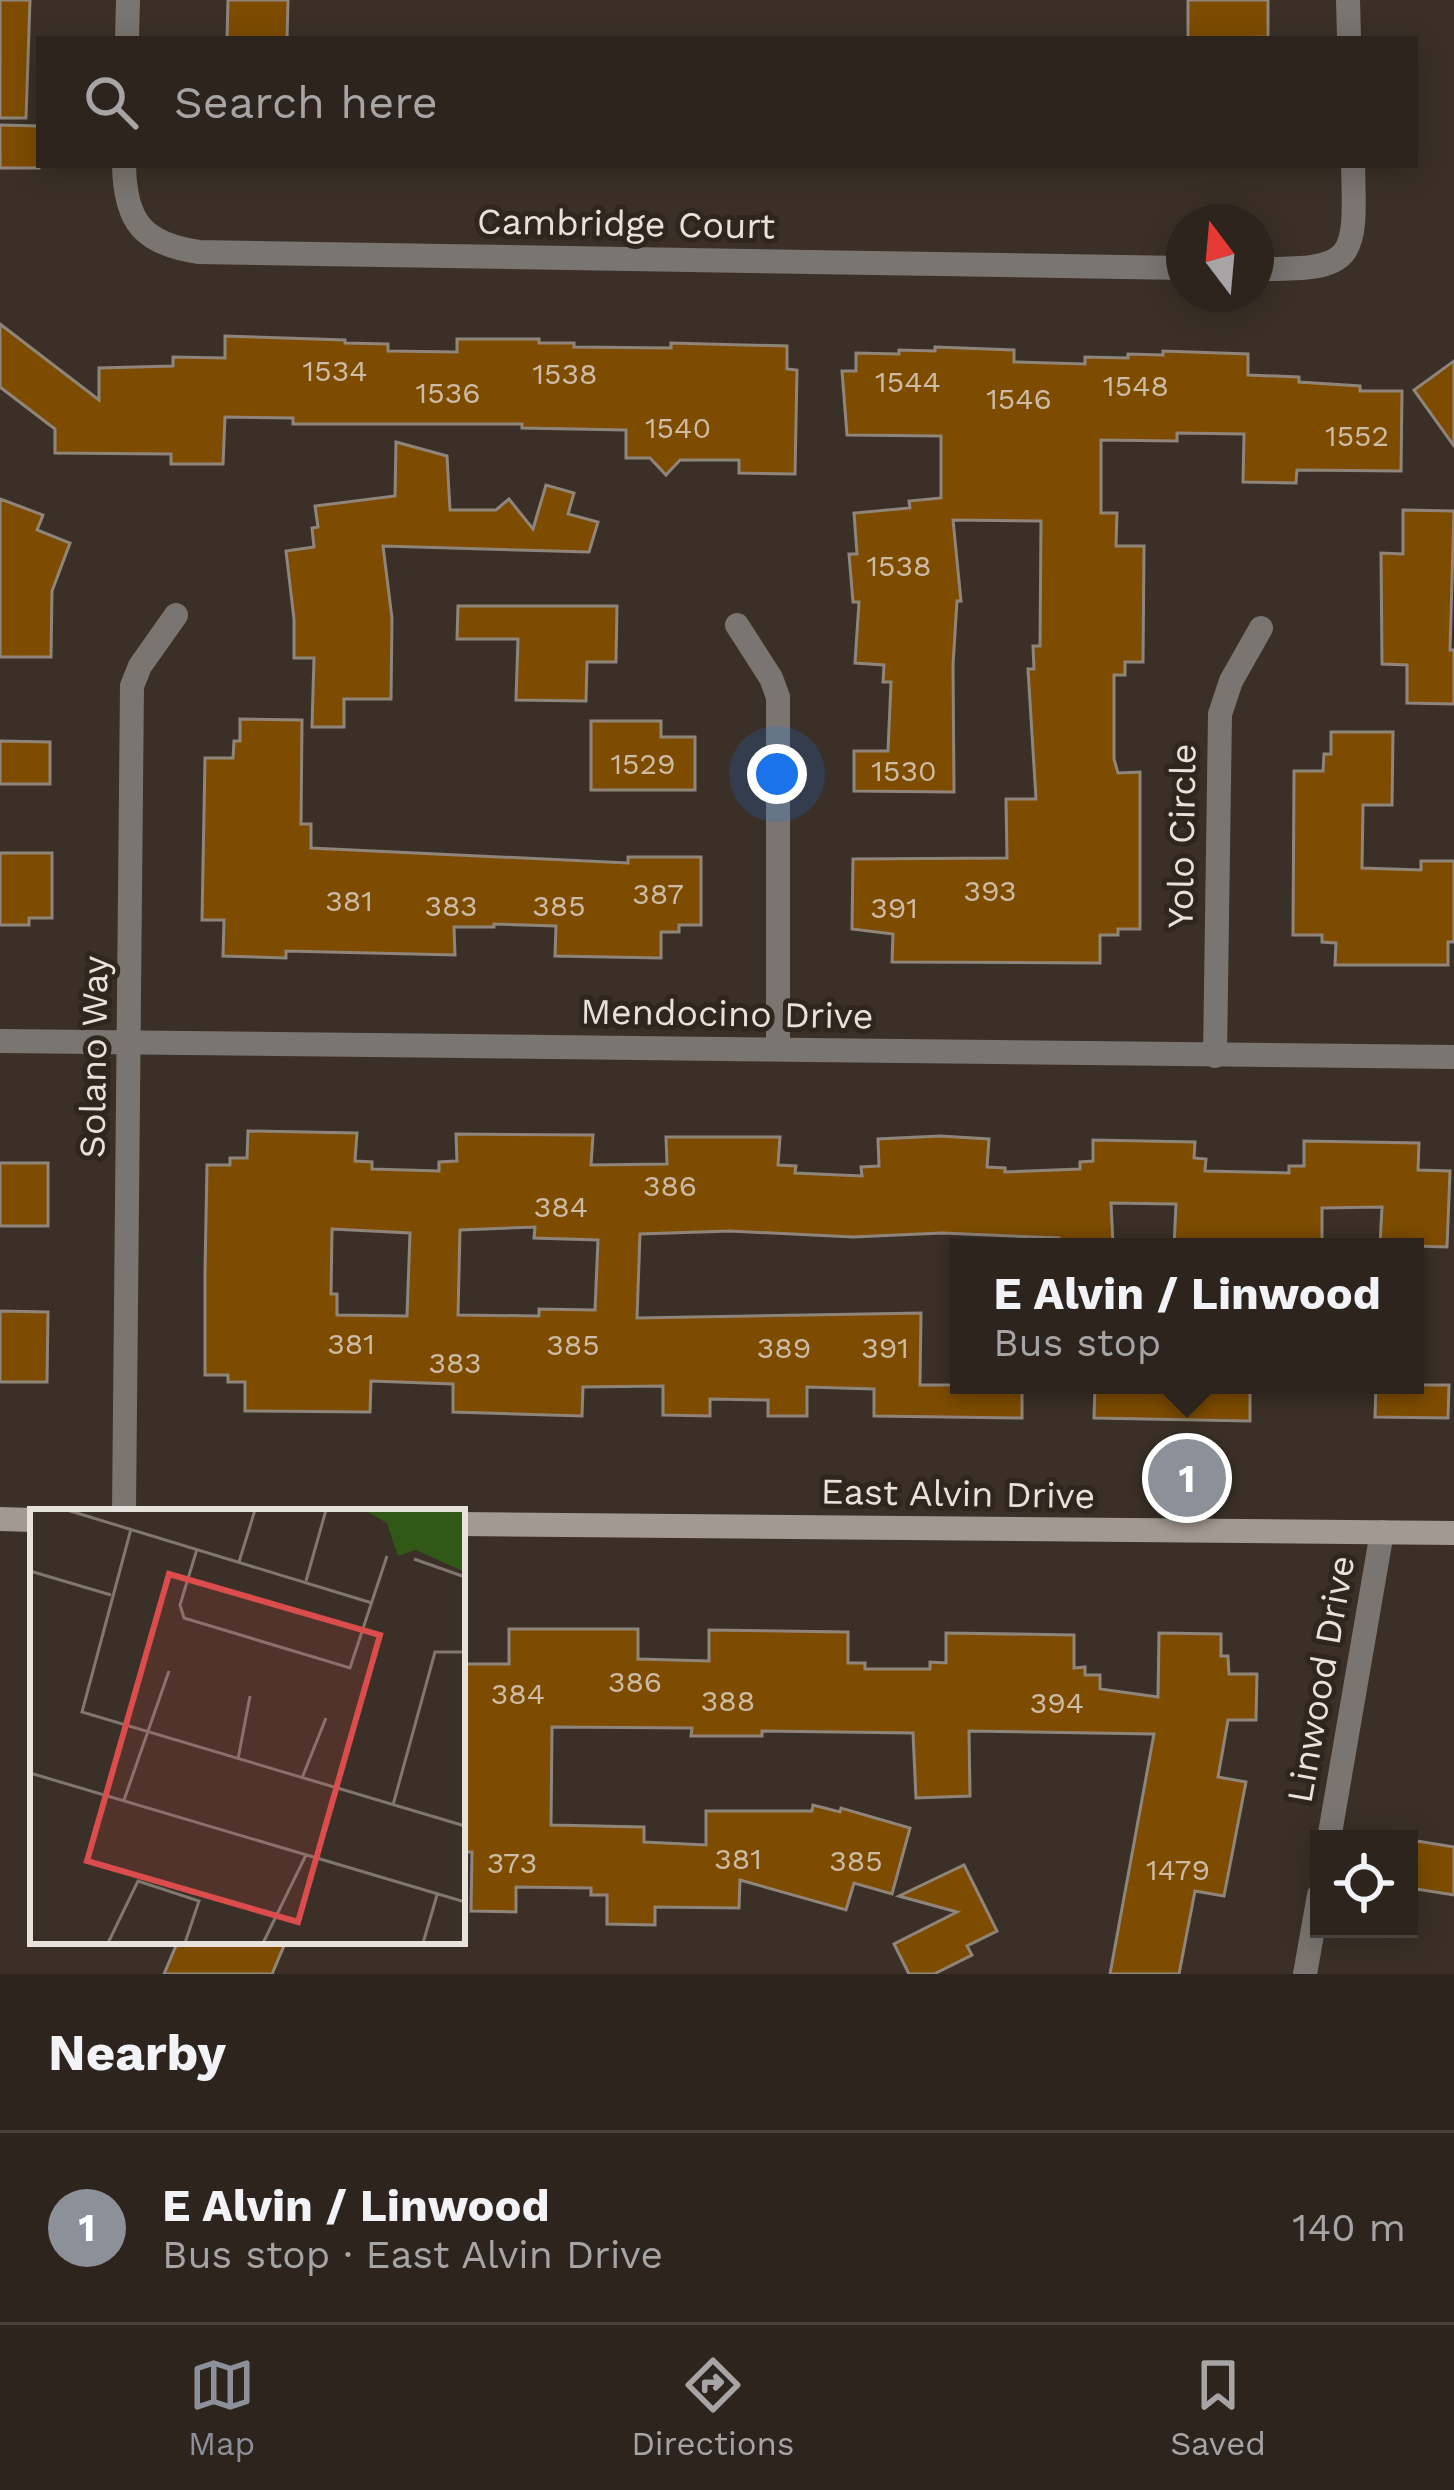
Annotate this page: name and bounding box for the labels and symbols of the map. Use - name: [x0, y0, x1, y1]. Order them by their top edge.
- street label: Cambridge Court: [477, 200, 775, 248]
- north arrow: [1166, 204, 1274, 312]
- house number: 1534: [303, 353, 367, 388]
- house number: 1538: [532, 356, 598, 391]
- house number: 1544: [875, 364, 941, 399]
- house number: 1548: [1103, 368, 1169, 403]
- house number: 1536: [416, 375, 480, 410]
- house number: 1546: [986, 381, 1052, 416]
- house number: 1540: [645, 410, 711, 445]
- house number: 1552: [1325, 418, 1389, 453]
- house number: 1538: [866, 548, 932, 583]
- street label: Yolo Circle: [1159, 743, 1205, 929]
- your location: [747, 744, 807, 804]
- house number: 1529: [610, 746, 676, 781]
- house number: 1530: [871, 753, 937, 788]
- house number: 393: [964, 873, 1016, 908]
- house number: 387: [632, 876, 684, 911]
- house number: 381: [325, 883, 373, 918]
- house number: 383: [425, 888, 477, 923]
- house number: 385: [532, 888, 586, 923]
- house number: 391: [870, 890, 918, 925]
- street label: Solano Way: [71, 955, 117, 1159]
- street label: Mendocino Drive: [580, 990, 874, 1038]
- house number: 386: [643, 1168, 697, 1203]
- house number: 384: [534, 1189, 588, 1224]
- house number: 381: [327, 1326, 375, 1361]
- house number: 385: [546, 1327, 600, 1362]
- house number: 389: [757, 1330, 811, 1365]
- house number: 391: [861, 1330, 909, 1365]
- house number: 383: [429, 1345, 481, 1380]
- pin: 1: [1148, 1433, 1226, 1523]
- street label: East Alvin Drive: [820, 1471, 1096, 1517]
- inset map: [30, 1509, 465, 1944]
- street label: Linwood Drive: [1279, 1552, 1363, 1806]
- house number: 386: [608, 1664, 662, 1699]
- house number: 384: [491, 1676, 545, 1711]
- house number: 388: [701, 1683, 755, 1718]
- house number: 394: [1030, 1685, 1084, 1720]
- house number: 381: [714, 1841, 762, 1876]
- house number: 385: [829, 1843, 883, 1878]
- house number: 373: [487, 1845, 537, 1880]
- house number: 1479: [1146, 1852, 1210, 1887]

